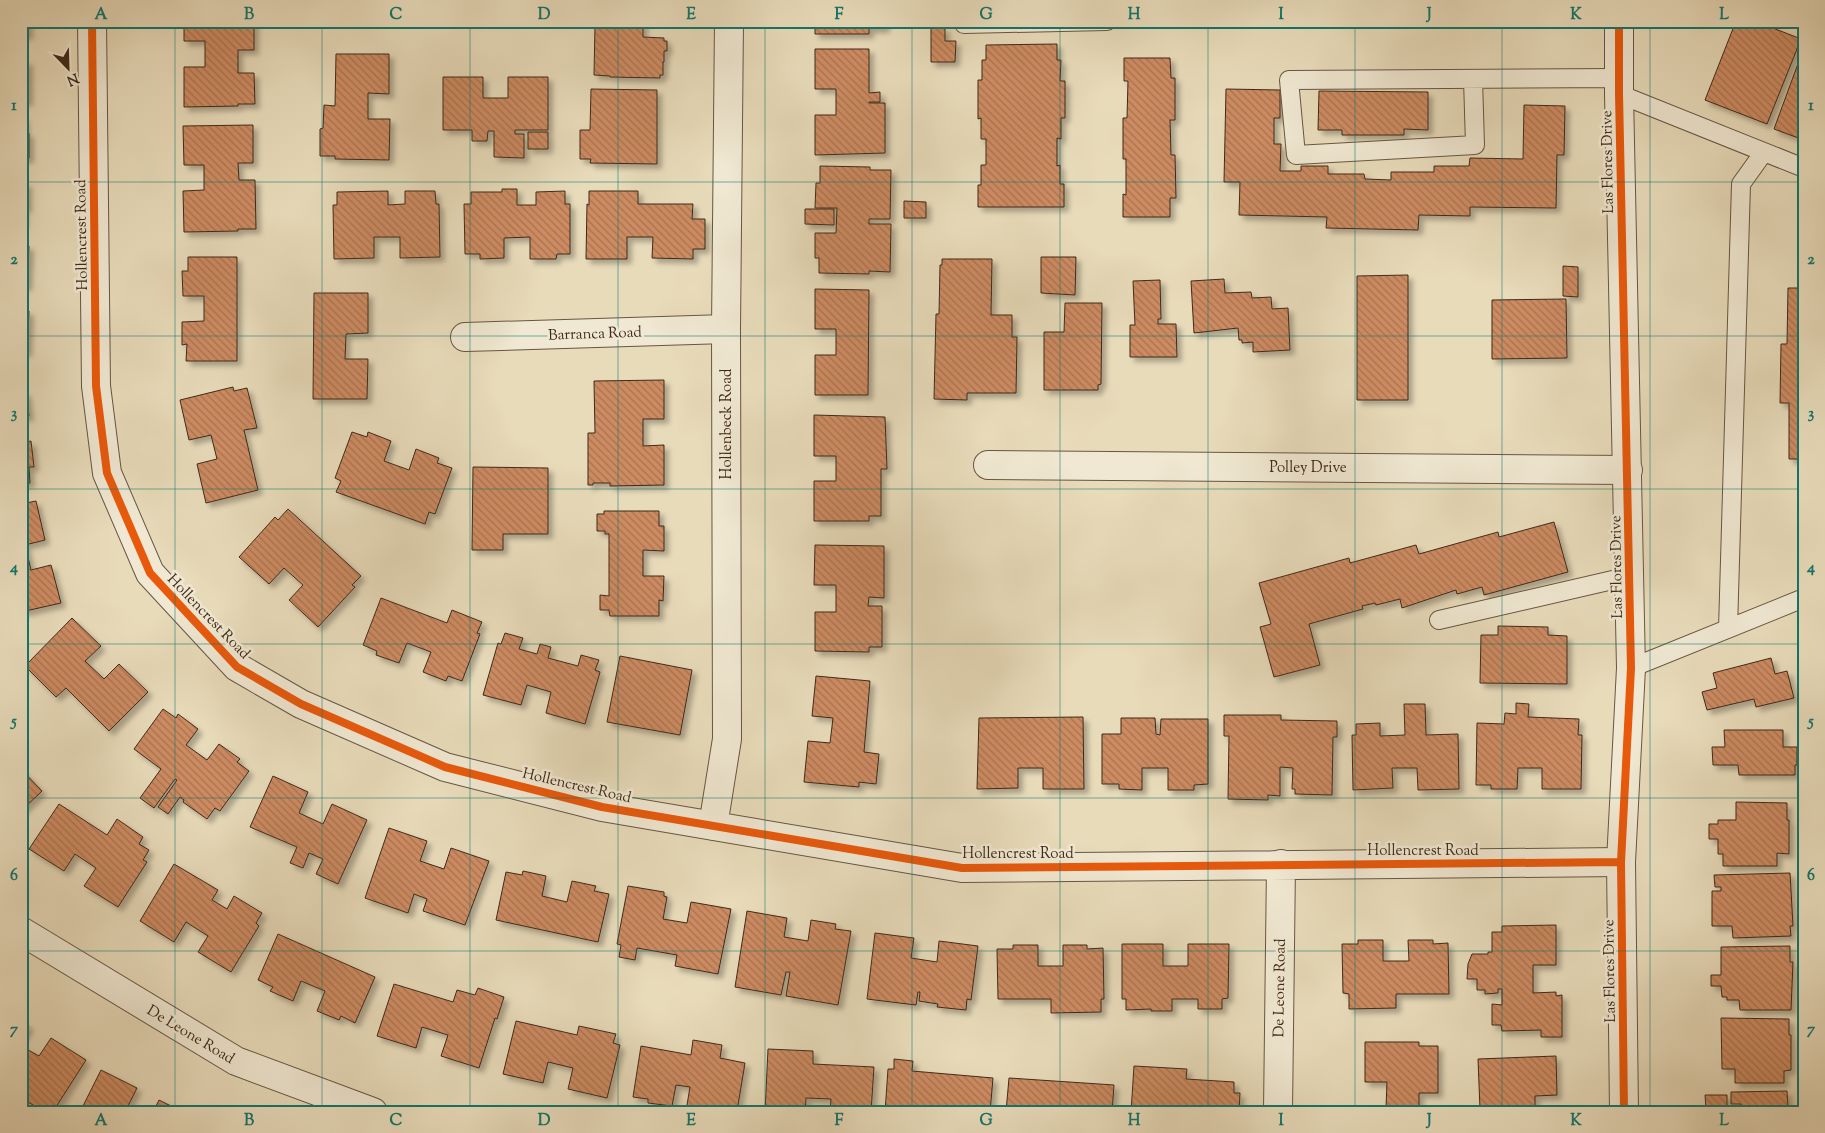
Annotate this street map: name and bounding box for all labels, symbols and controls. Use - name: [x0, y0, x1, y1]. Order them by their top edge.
- text: A: [95, 4, 108, 27]
- text: B: [244, 4, 254, 27]
- text: C: [390, 4, 403, 27]
- text: D: [538, 4, 551, 27]
- text: E: [686, 4, 696, 27]
- text: F: [835, 4, 844, 27]
- text: G: [979, 4, 993, 27]
- text: H: [1128, 4, 1141, 27]
- text: I: [1278, 4, 1284, 27]
- text: J: [1425, 4, 1432, 27]
- text: K: [1570, 4, 1582, 27]
- text: L: [1719, 4, 1729, 27]
- north arrow: [42, 42, 92, 92]
- text: N: [63, 67, 81, 90]
- text: 1: [11, 95, 17, 118]
- text: 1: [1808, 95, 1814, 118]
- street label: Las Flores Drive: [1597, 110, 1620, 214]
- street label: Hollencrest Road: [71, 179, 94, 291]
- text: 2: [10, 249, 18, 272]
- text: 2: [1807, 249, 1815, 272]
- street label: Barranca Road: [548, 322, 643, 347]
- street label: Hollenbeck Road: [717, 368, 738, 479]
- text: 3: [11, 403, 18, 426]
- text: 3: [1808, 403, 1815, 426]
- street label: Polley Drive: [1269, 458, 1347, 479]
- street label: Las Flores Drive: [1606, 515, 1629, 619]
- text: 4: [9, 557, 18, 580]
- text: 4: [1806, 557, 1815, 580]
- street label: Hollencrest Road: [162, 570, 254, 665]
- text: 5: [9, 711, 17, 734]
- text: 5: [1806, 711, 1814, 734]
- street label: Hollencrest Road: [520, 764, 634, 809]
- street label: Hollencrest Road: [1367, 841, 1479, 862]
- street label: Hollencrest Road: [962, 844, 1074, 865]
- text: 6: [10, 865, 18, 888]
- text: 6: [1807, 865, 1815, 888]
- street label: Las Flores Drive: [1599, 919, 1622, 1023]
- street label: De Leone Road: [1269, 938, 1292, 1038]
- street label: De Leone Road: [142, 1001, 238, 1070]
- text: 7: [10, 1019, 19, 1042]
- text: 7: [1807, 1019, 1816, 1042]
- text: A: [95, 1110, 108, 1133]
- text: B: [244, 1110, 254, 1133]
- text: C: [390, 1110, 403, 1133]
- text: D: [538, 1110, 551, 1133]
- text: E: [686, 1110, 696, 1133]
- text: F: [835, 1110, 844, 1133]
- text: G: [979, 1110, 993, 1133]
- text: H: [1128, 1110, 1141, 1133]
- text: I: [1278, 1110, 1284, 1133]
- text: J: [1425, 1110, 1432, 1133]
- text: K: [1570, 1110, 1582, 1133]
- text: L: [1719, 1110, 1729, 1133]

